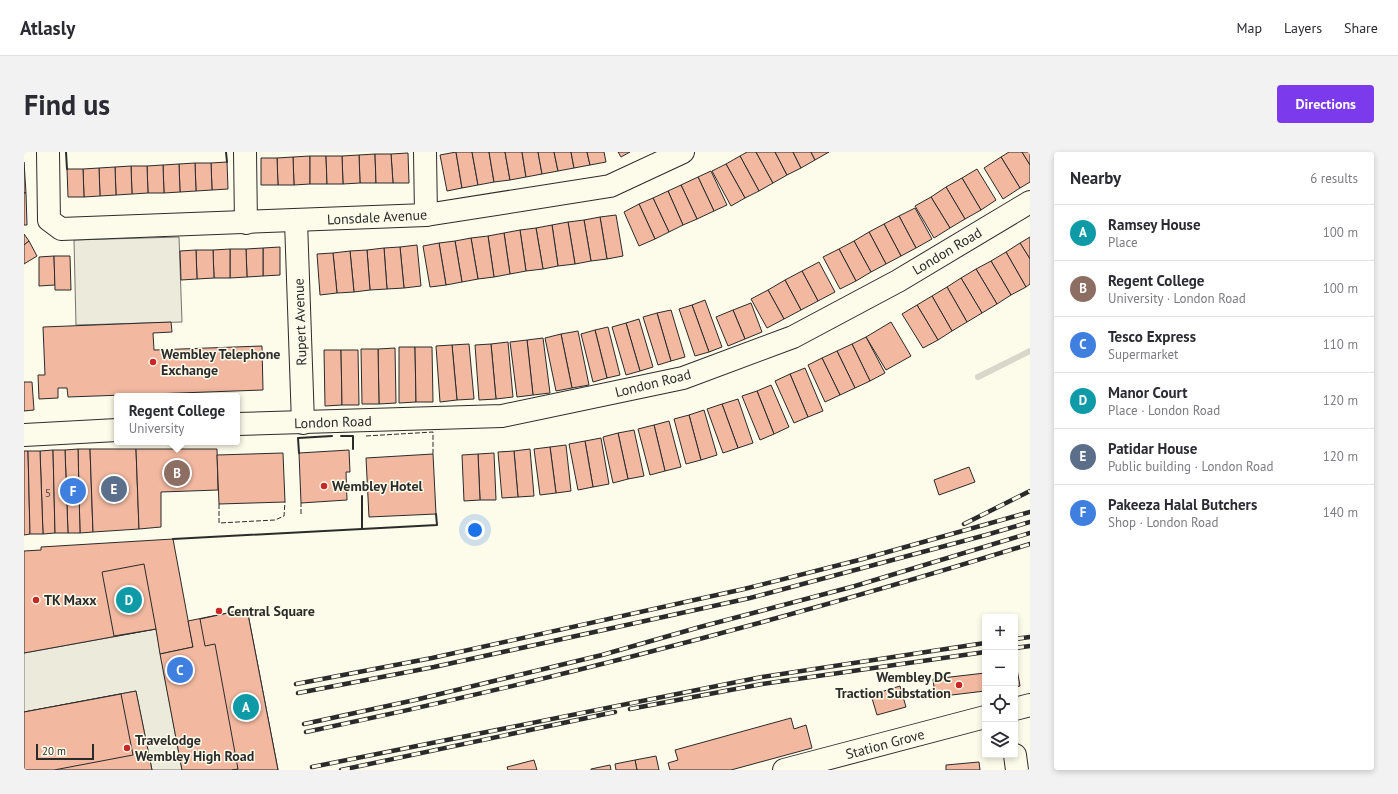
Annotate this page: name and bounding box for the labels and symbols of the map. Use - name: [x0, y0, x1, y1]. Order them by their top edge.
- street label: Lonsdale Avenue: [327, 205, 427, 229]
- street label: London Road: [909, 223, 985, 279]
- street label: Rupert Avenue: [289, 278, 311, 366]
- place label: Wembley Telephone Exchange: [161, 345, 280, 379]
- marker: Wembley Telephone Exchange: [148, 357, 158, 367]
- street label: London Road: [613, 365, 693, 401]
- street label: London Road: [294, 412, 372, 432]
- pin: B: [164, 458, 190, 488]
- pin: E: [101, 474, 127, 504]
- pin: F: [60, 476, 86, 506]
- place label: Wembley Hotel: [332, 477, 424, 495]
- marker: Wembley Hotel: [319, 481, 329, 491]
- house number: 5: [45, 485, 51, 500]
- your location: [465, 520, 485, 540]
- pin: D: [116, 585, 142, 615]
- place label: TK Maxx: [44, 591, 97, 609]
- marker: TK Maxx: [31, 595, 41, 605]
- place label: Central Square: [227, 602, 315, 620]
- marker: Central Square: [214, 606, 224, 616]
- pin: C: [167, 655, 193, 685]
- place label: Wembley DC Traction Substation: [835, 668, 951, 702]
- marker: Wembley DC Traction Substation: [954, 680, 964, 690]
- pin: A: [233, 692, 259, 722]
- street label: Station Grove: [844, 725, 926, 763]
- place label: Travelodge Wembley High Road: [135, 731, 254, 765]
- scale bar: [36, 742, 94, 761]
- marker: Travelodge Wembley High Road: [122, 743, 132, 753]

